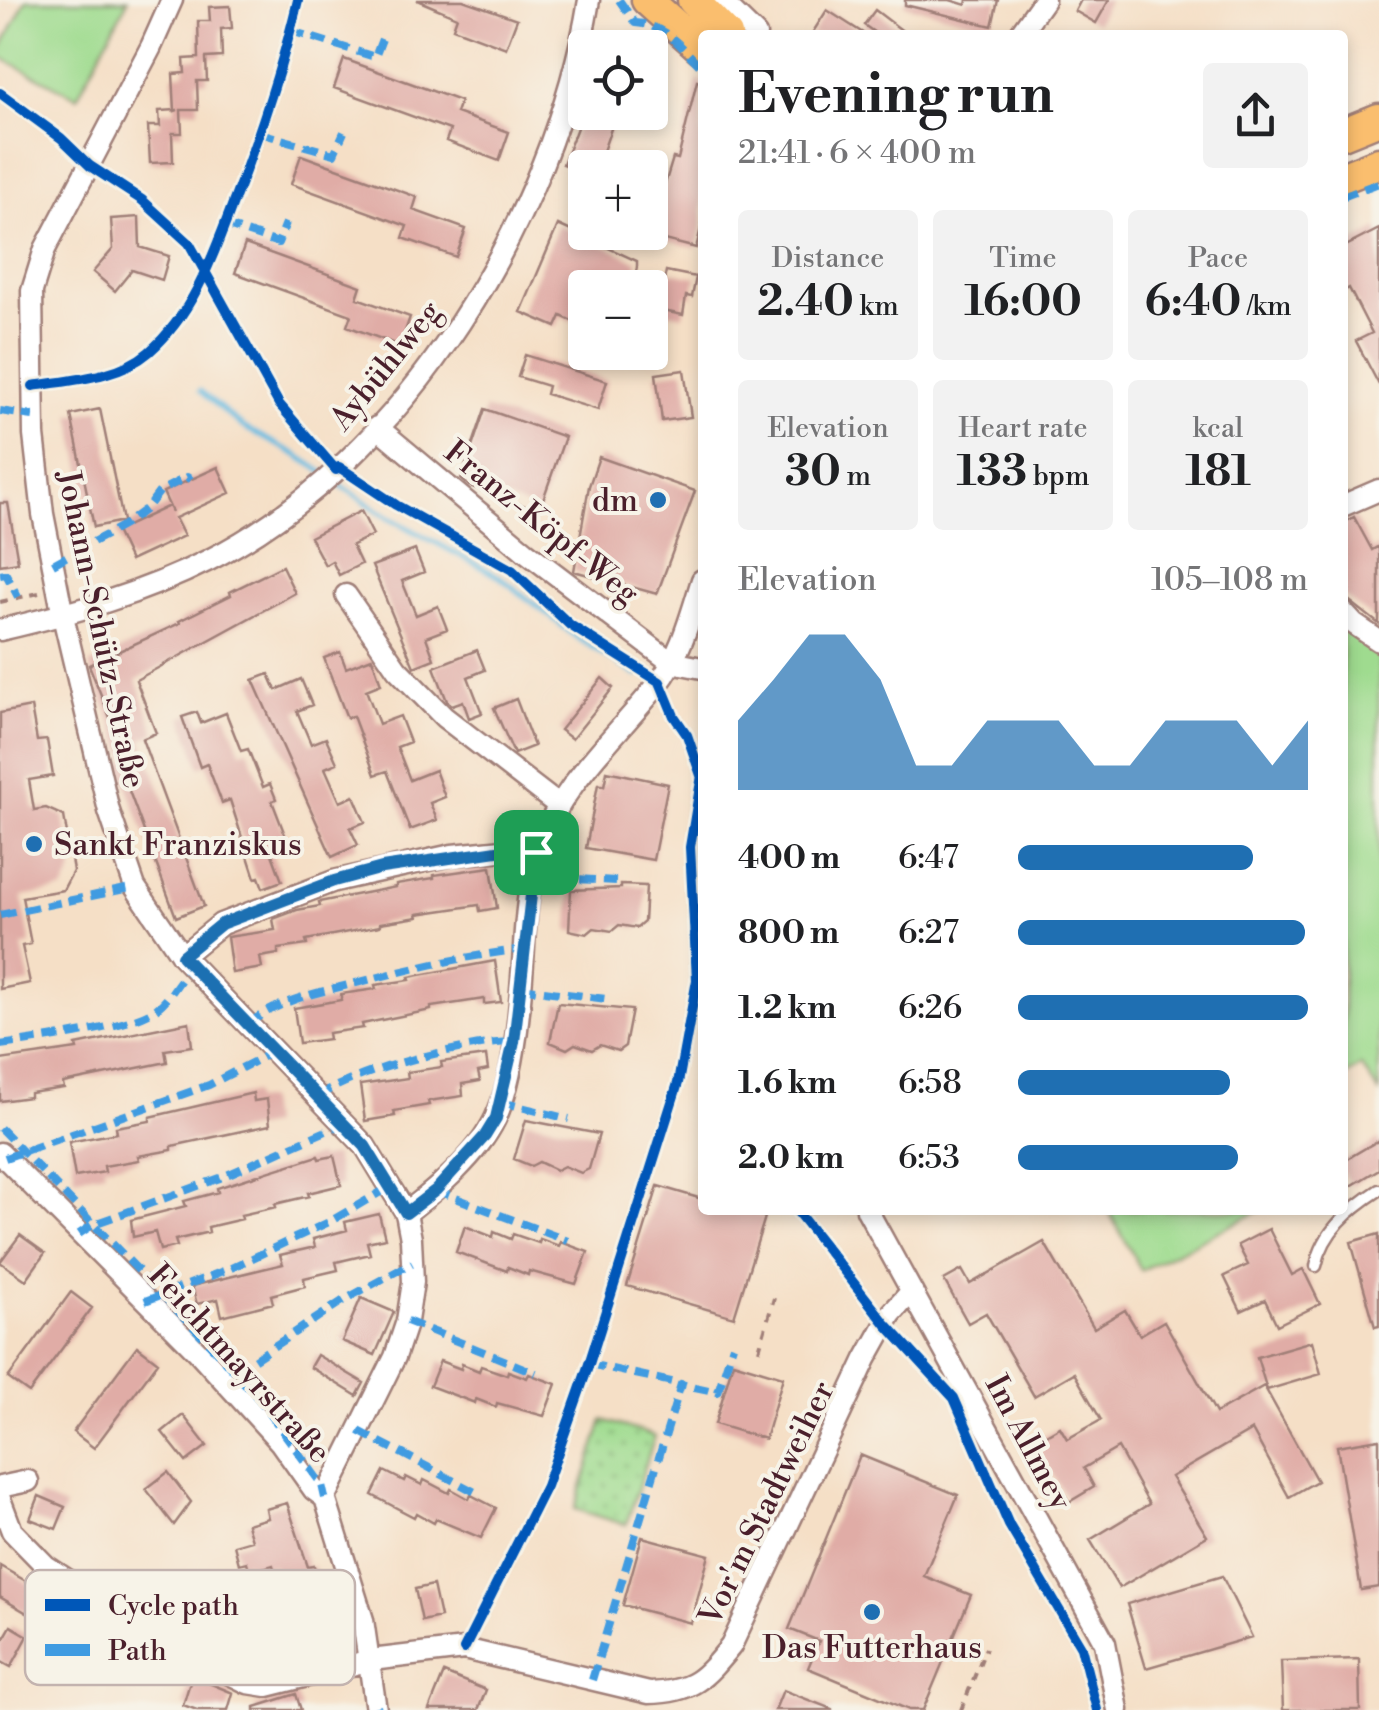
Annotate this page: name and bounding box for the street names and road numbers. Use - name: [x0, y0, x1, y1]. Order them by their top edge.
- street label: Aybühlweg: [321, 292, 450, 439]
- street label: Franz-Köpf-Weg: [436, 432, 647, 614]
- street label: Johann-Schütz-Straße: [48, 466, 154, 792]
- street label: Feichtmayrstraße: [139, 1256, 339, 1472]
- street label: Im Allmey: [976, 1368, 1081, 1517]
- street label: Vor'm Stadtweiher: [690, 1374, 844, 1633]

